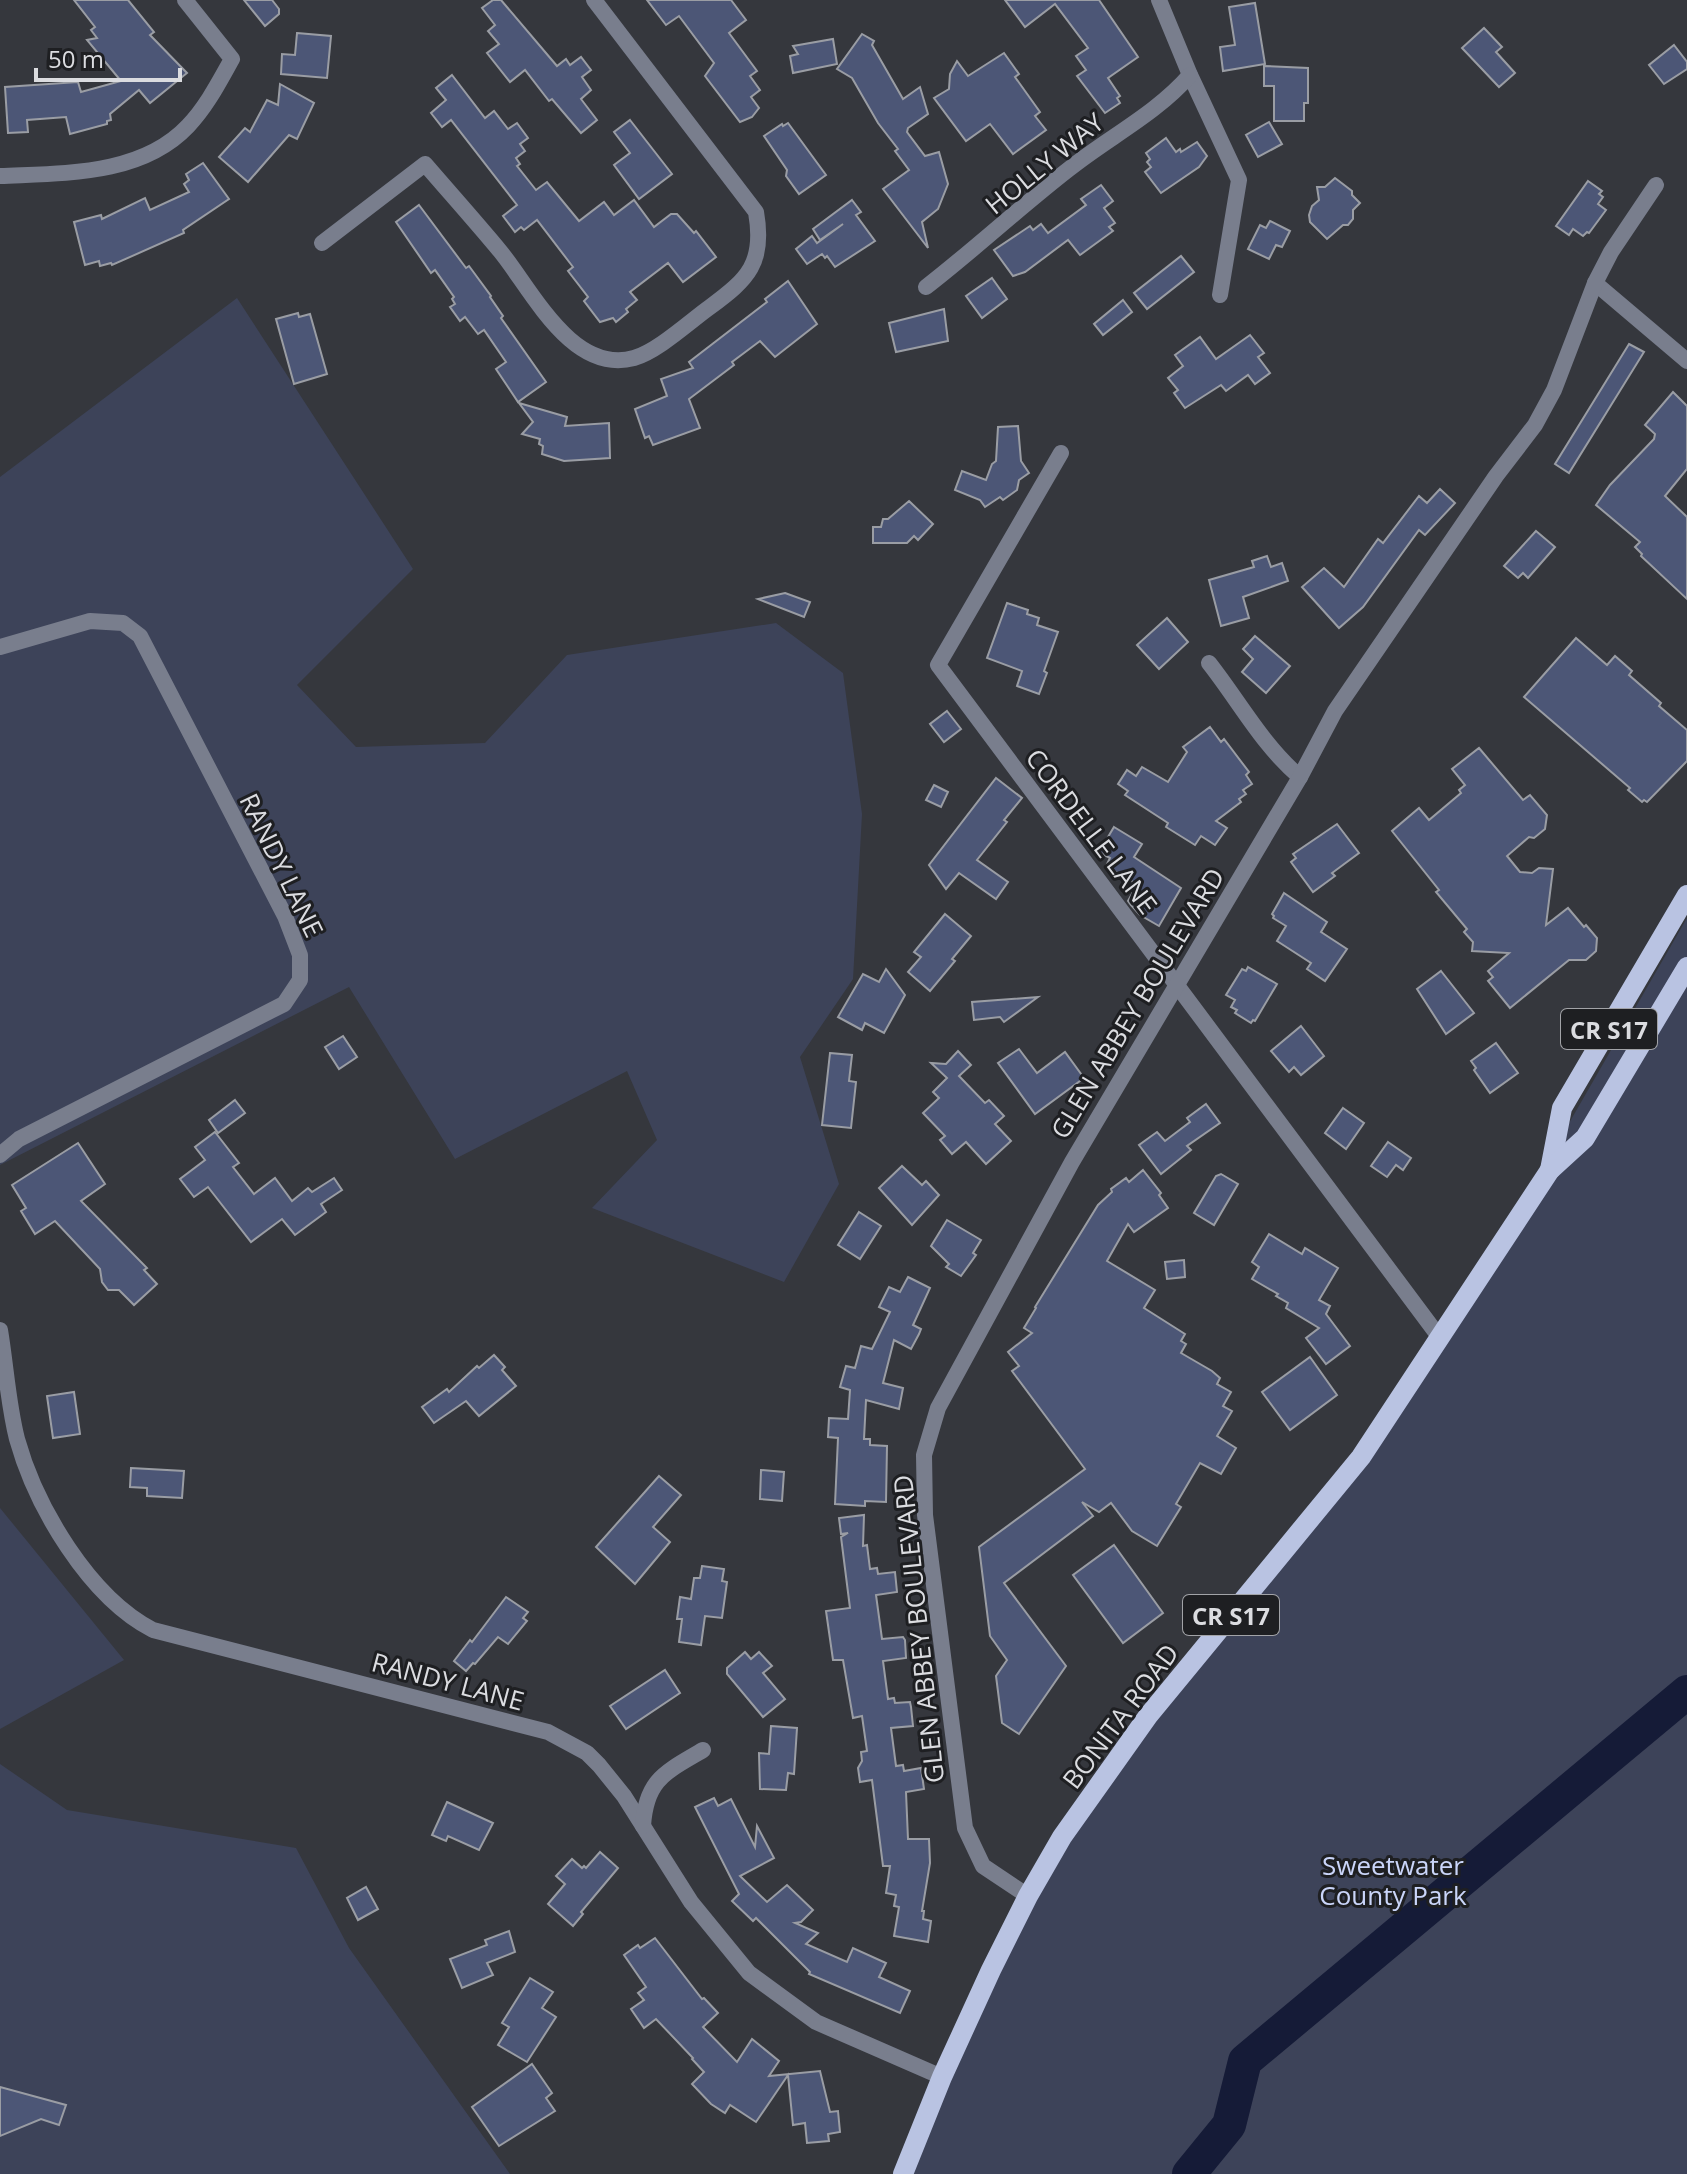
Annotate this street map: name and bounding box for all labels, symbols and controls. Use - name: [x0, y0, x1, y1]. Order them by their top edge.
- scale bar: [36, 32, 180, 82]
- text: 50 m: [48, 42, 104, 75]
- street label: HOLLY WAY: [977, 104, 1111, 222]
- street label: CORDELLE LANE: [1018, 741, 1166, 921]
- street label: RANDY LANE: [232, 787, 332, 943]
- street label: GLEN ABBEY BOULEVARD: [1042, 861, 1232, 1145]
- road number: CR S17: [1561, 1009, 1657, 1049]
- street label: GLEN ABBEY BOULEVARD: [884, 1473, 952, 1785]
- road number: CR S17: [1183, 1595, 1279, 1635]
- street label: BONITA ROAD: [1054, 1636, 1186, 1796]
- street label: RANDY LANE: [368, 1643, 528, 1719]
- park label: Sweetwater County Park: [1319, 1847, 1467, 1913]

